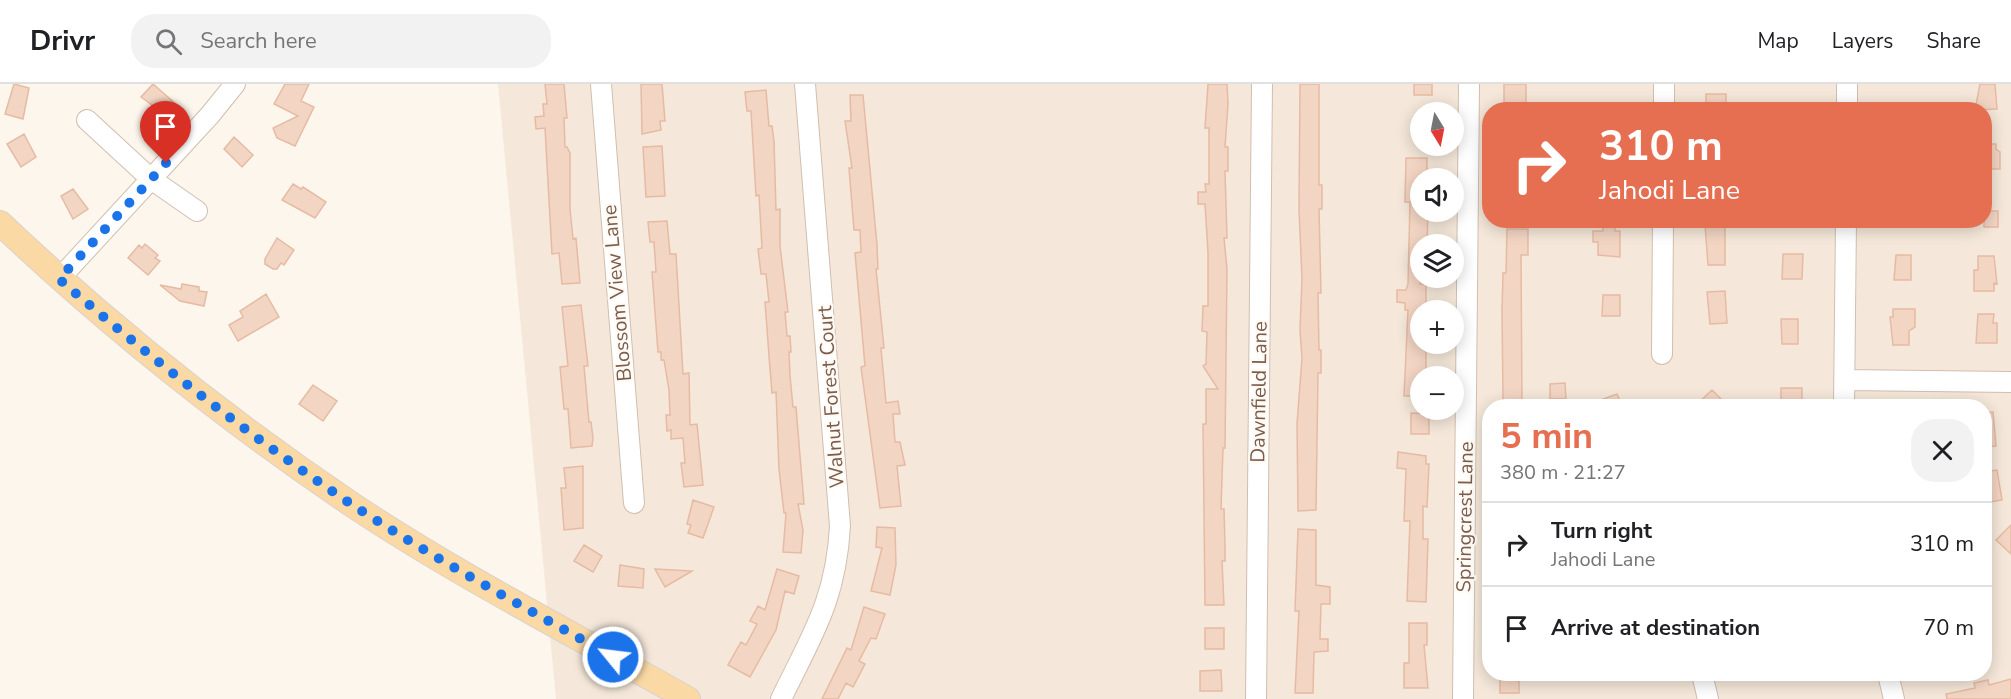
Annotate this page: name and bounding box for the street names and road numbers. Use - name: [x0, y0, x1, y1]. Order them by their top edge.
- street label: Blossom View Lane: [596, 203, 638, 383]
- street label: Walnut Forest Court: [811, 304, 851, 489]
- street label: Dawnfield Lane: [1244, 321, 1274, 463]
- street label: Springcrest Lane: [1450, 441, 1480, 593]

